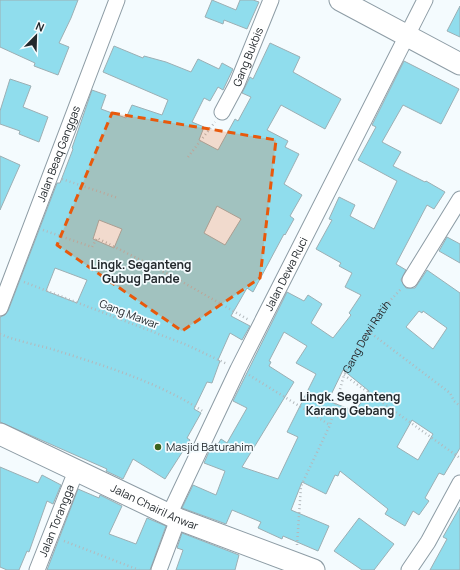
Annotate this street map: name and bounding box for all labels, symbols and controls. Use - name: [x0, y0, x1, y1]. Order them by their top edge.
- north arrow: [16, 16, 56, 56]
- text: N: [34, 18, 47, 35]
- street label: Gang Bukbis: [229, 25, 266, 89]
- street label: Jalan Beaq Ganggas: [33, 103, 83, 204]
- street label: Jalan Dewa Ruci: [261, 234, 311, 313]
- district label: Lingk. Seganteng Gubug Pande: [91, 256, 191, 287]
- street label: Gang Mawar: [97, 295, 161, 332]
- street label: Gang Dewi Ratih: [338, 297, 394, 376]
- district label: Lingk. Seganteng Karang Gebang: [300, 388, 400, 419]
- place label: Masjid Baturahim: [166, 439, 253, 454]
- marker: Masjid Baturahim: [153, 442, 163, 452]
- street label: Jalan Chairil Anwar: [108, 480, 201, 533]
- street label: Jalan Torangga: [35, 482, 77, 559]

